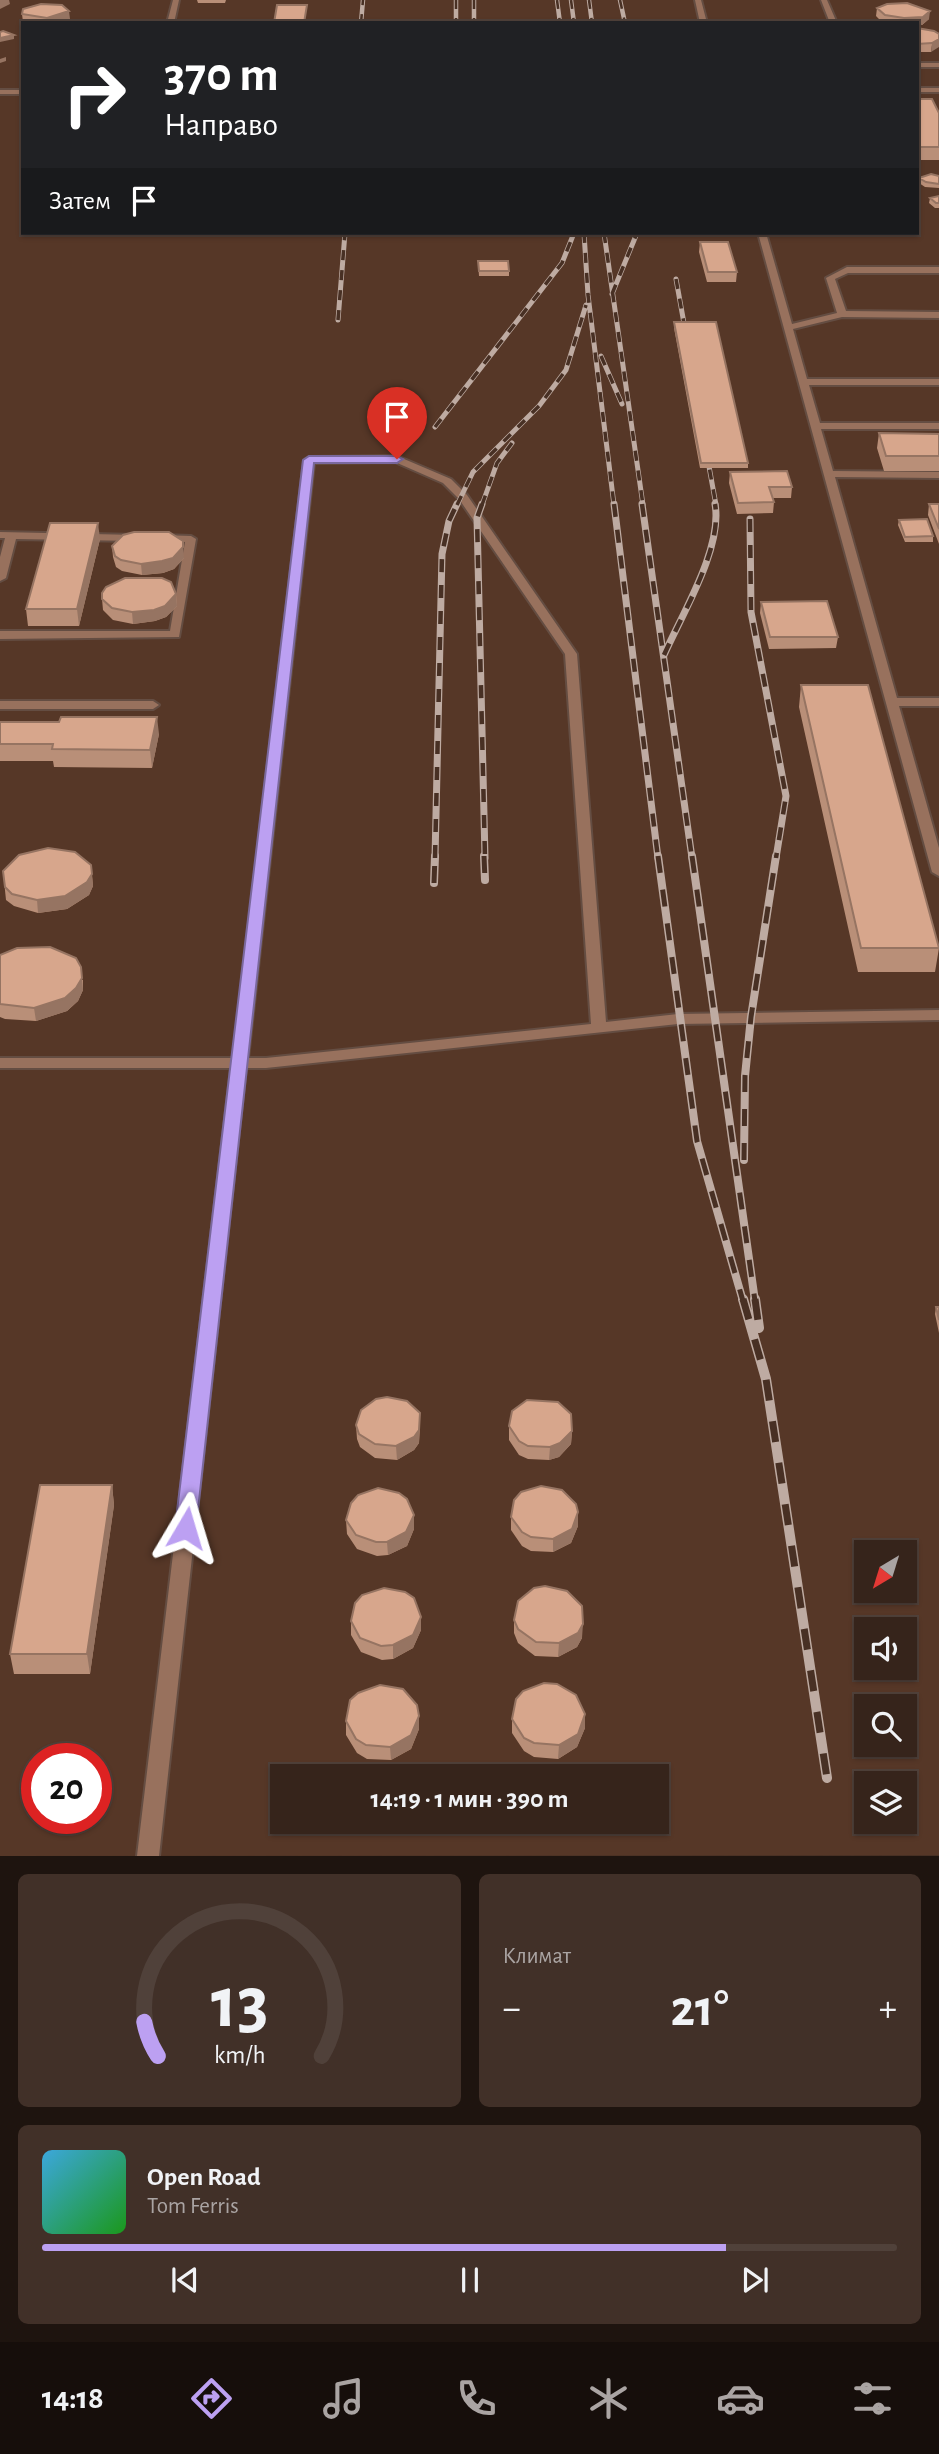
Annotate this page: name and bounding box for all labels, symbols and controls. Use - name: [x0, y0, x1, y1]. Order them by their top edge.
- icon: right: [49, 49, 140, 140]
- text: 370 m: [164, 51, 279, 100]
- text: Направо: [164, 109, 278, 141]
- icon: arrive: [125, 182, 163, 220]
- text: Затем: [49, 188, 111, 214]
- pin: [367, 387, 427, 459]
- icon: arrive: [378, 398, 416, 436]
- position arrow: [149, 1491, 223, 1565]
- north arrow: [854, 1540, 917, 1603]
- map controls: [854, 1540, 917, 1834]
- button: sound: [854, 1617, 917, 1680]
- button: search: [854, 1694, 917, 1757]
- speed limit sign: 20: [21, 1743, 112, 1834]
- button: layers: [854, 1771, 917, 1834]
- text: 14:19 · 1 мин · 390 m: [370, 1786, 569, 1812]
- text: Климат: [503, 1945, 571, 1968]
- text: 13: [210, 1969, 268, 2042]
- text: 21°: [671, 1983, 729, 2035]
- text: −: [503, 1990, 521, 2028]
- text: +: [879, 1990, 897, 2028]
- text: km/h: [213, 2043, 265, 2068]
- text: Open Road: [147, 2164, 261, 2190]
- text: Tom Ferris: [147, 2195, 239, 2218]
- icon: previous: [166, 2261, 204, 2299]
- icon: pause: [451, 2261, 489, 2299]
- icon: next: [736, 2261, 774, 2299]
- icon: directions: [187, 2374, 236, 2423]
- icon: music: [319, 2374, 368, 2423]
- icon: phone: [452, 2374, 501, 2423]
- icon: climate: [584, 2374, 633, 2423]
- icon: car: [716, 2374, 765, 2423]
- icon: filters: [848, 2374, 897, 2423]
- text: 14:18: [42, 2382, 104, 2414]

